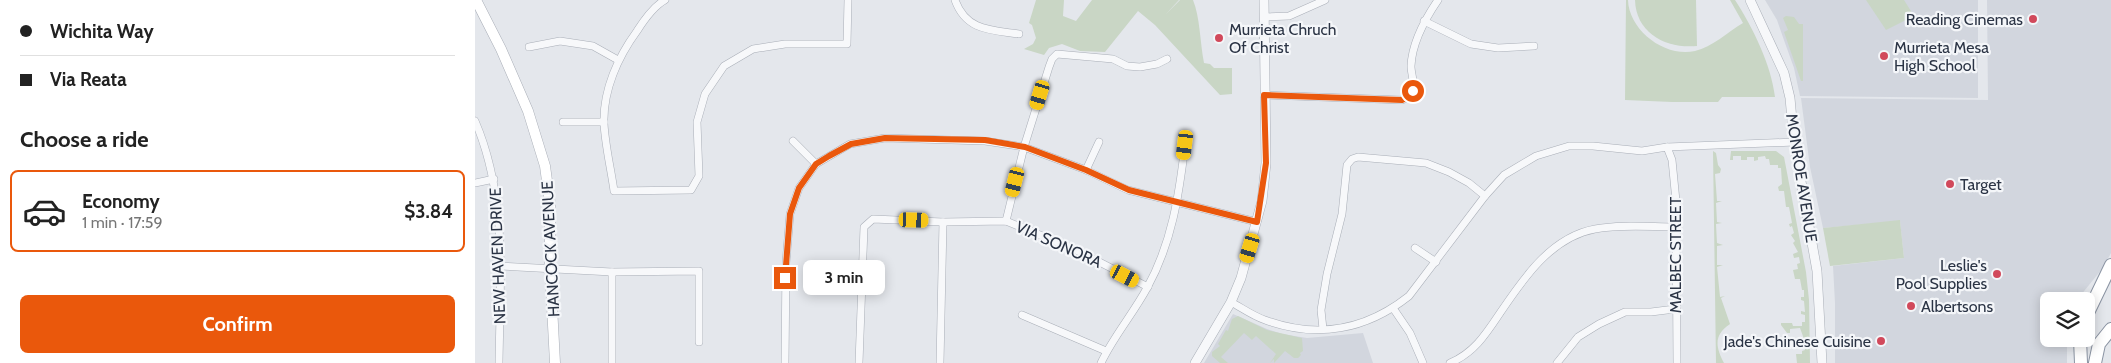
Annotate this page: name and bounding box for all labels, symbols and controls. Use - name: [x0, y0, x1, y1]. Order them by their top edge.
- place label: Reading Cinemas: [1906, 10, 2023, 29]
- marker: Reading Cinemas: [2027, 13, 2039, 25]
- text: Wichita Way: [50, 20, 154, 43]
- place label: Murrieta Chruch Of Christ: [1229, 20, 1336, 57]
- marker: Murrieta Chruch Of Christ: [1213, 32, 1225, 44]
- place label: Murrieta Mesa High School: [1894, 38, 1989, 75]
- marker: Murrieta Mesa High School: [1878, 50, 1890, 62]
- text: Via Reata: [50, 68, 127, 91]
- car: [1028, 78, 1051, 112]
- route start: [1402, 80, 1424, 102]
- street label: MONROE AVENUE: [1782, 112, 1821, 244]
- text: Choose a ride: [20, 126, 149, 153]
- car: [1175, 129, 1194, 161]
- car: [1004, 166, 1025, 198]
- place label: Target: [1960, 175, 2002, 194]
- marker: Target: [1944, 178, 1956, 190]
- street label: HANCOCK AVENUE: [537, 180, 564, 318]
- street label: NEW HAVEN DRIVE: [486, 187, 509, 325]
- icon: car: [22, 189, 67, 234]
- text: Economy: [82, 190, 160, 213]
- street label: MALBEC STREET: [1666, 196, 1685, 313]
- text: $3.84: [404, 200, 453, 223]
- car: [898, 212, 929, 228]
- text: 1 min · 17:59: [82, 213, 163, 232]
- street label: VIA SONORA: [1013, 217, 1105, 272]
- car: [1238, 231, 1261, 265]
- place label: Leslie's Pool Supplies: [1896, 256, 1987, 293]
- callout: 3 min: [803, 260, 885, 296]
- car: [1108, 263, 1141, 289]
- route end: [774, 267, 796, 289]
- text: 3 min: [825, 268, 863, 287]
- marker: Leslie's Pool Supplies: [1991, 268, 2003, 280]
- map controls: [2040, 292, 2095, 347]
- button: layers: [2040, 292, 2095, 347]
- button: Confirm: [20, 295, 455, 353]
- place label: Albertsons: [1921, 297, 1993, 316]
- marker: Albertsons: [1905, 300, 1917, 312]
- place label: Jade's Chinese Cuisine: [1723, 332, 1871, 351]
- marker: Jade's Chinese Cuisine: [1875, 335, 1887, 347]

